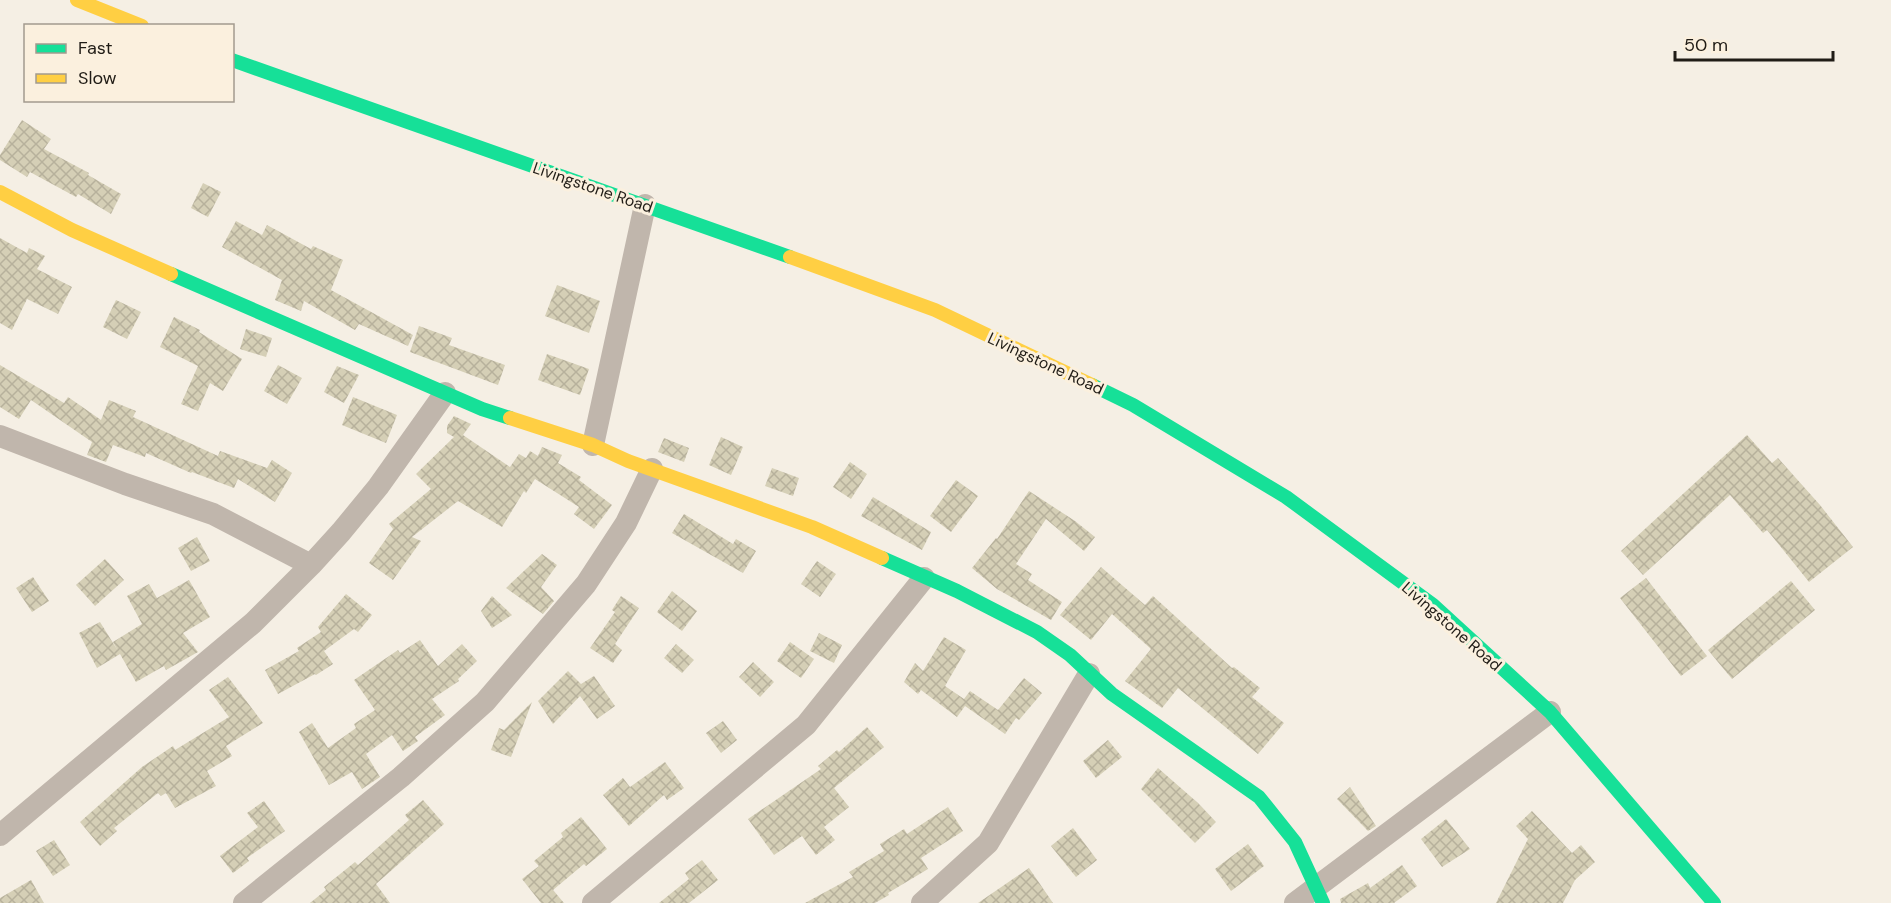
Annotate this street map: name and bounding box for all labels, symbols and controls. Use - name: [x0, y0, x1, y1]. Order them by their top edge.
- legend: [24, 24, 234, 102]
- scale bar: [1675, 24, 1832, 62]
- text: 50 m: [1684, 33, 1728, 57]
- text: Fast: [78, 36, 113, 60]
- text: Slow: [78, 66, 117, 90]
- street label: Livingstone Road: [530, 157, 656, 218]
- street label: Livingstone Road: [984, 327, 1107, 400]
- street label: Livingstone Road: [1397, 577, 1506, 676]

